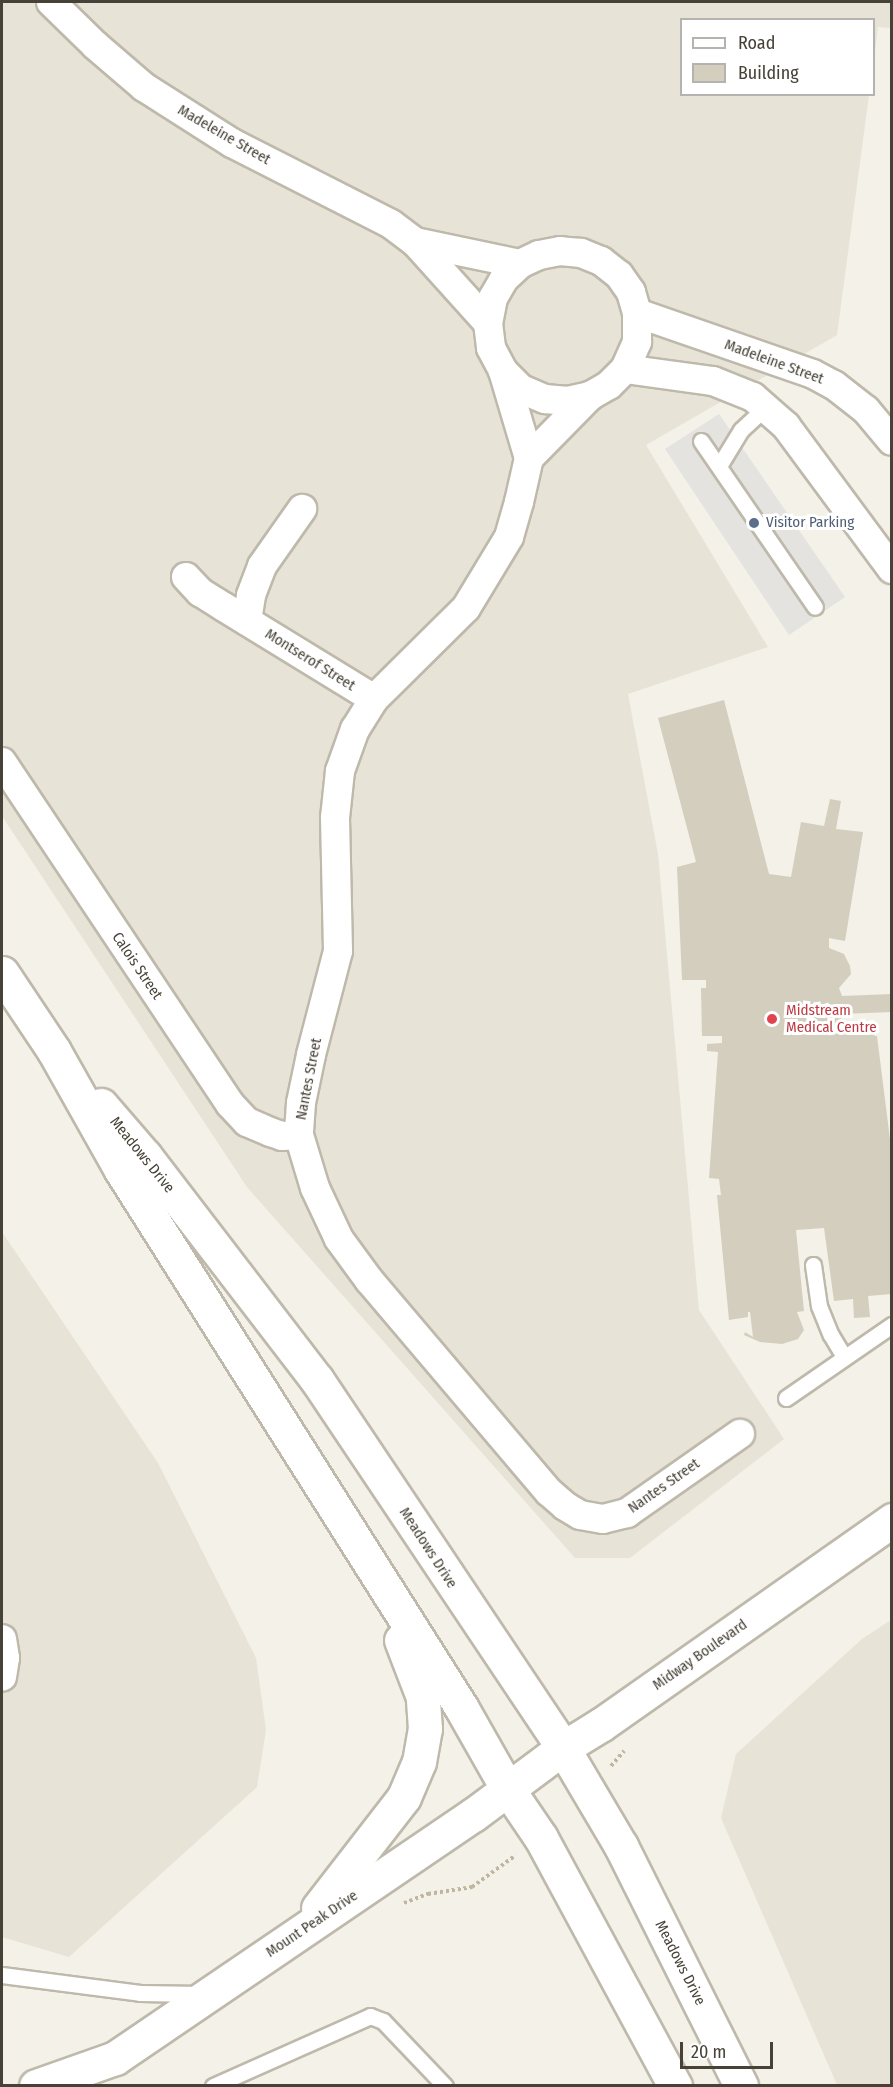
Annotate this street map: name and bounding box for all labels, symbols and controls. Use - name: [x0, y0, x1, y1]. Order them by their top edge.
- legend: [680, 18, 875, 96]
- text: Road: [738, 32, 775, 54]
- text: Building: [738, 62, 799, 84]
- street label: Madeleine Street: [174, 101, 274, 169]
- street label: Madeleine Street: [722, 336, 826, 388]
- place label: Visitor Parking: [766, 514, 854, 532]
- marker: Visitor Parking: [747, 516, 761, 530]
- street label: Montserof Street: [262, 625, 358, 695]
- street label: Calois Street: [108, 929, 166, 1003]
- place label: Midstream Medical Centre: [786, 1001, 877, 1036]
- marker: Midstream Medical Centre: [763, 1010, 781, 1028]
- street label: Nantes Street: [292, 1036, 326, 1122]
- street label: Meadows Drive: [106, 1113, 178, 1197]
- street label: Nantes Street: [625, 1455, 703, 1517]
- street label: Meadows Drive: [395, 1504, 461, 1592]
- street label: Midway Boulevard: [649, 1616, 751, 1694]
- street label: Mount Peak Drive: [263, 1887, 361, 1961]
- street label: Meadows Drive: [651, 1918, 709, 2008]
- scale bar: [683, 2030, 776, 2068]
- text: 20 m: [691, 2041, 726, 2063]

